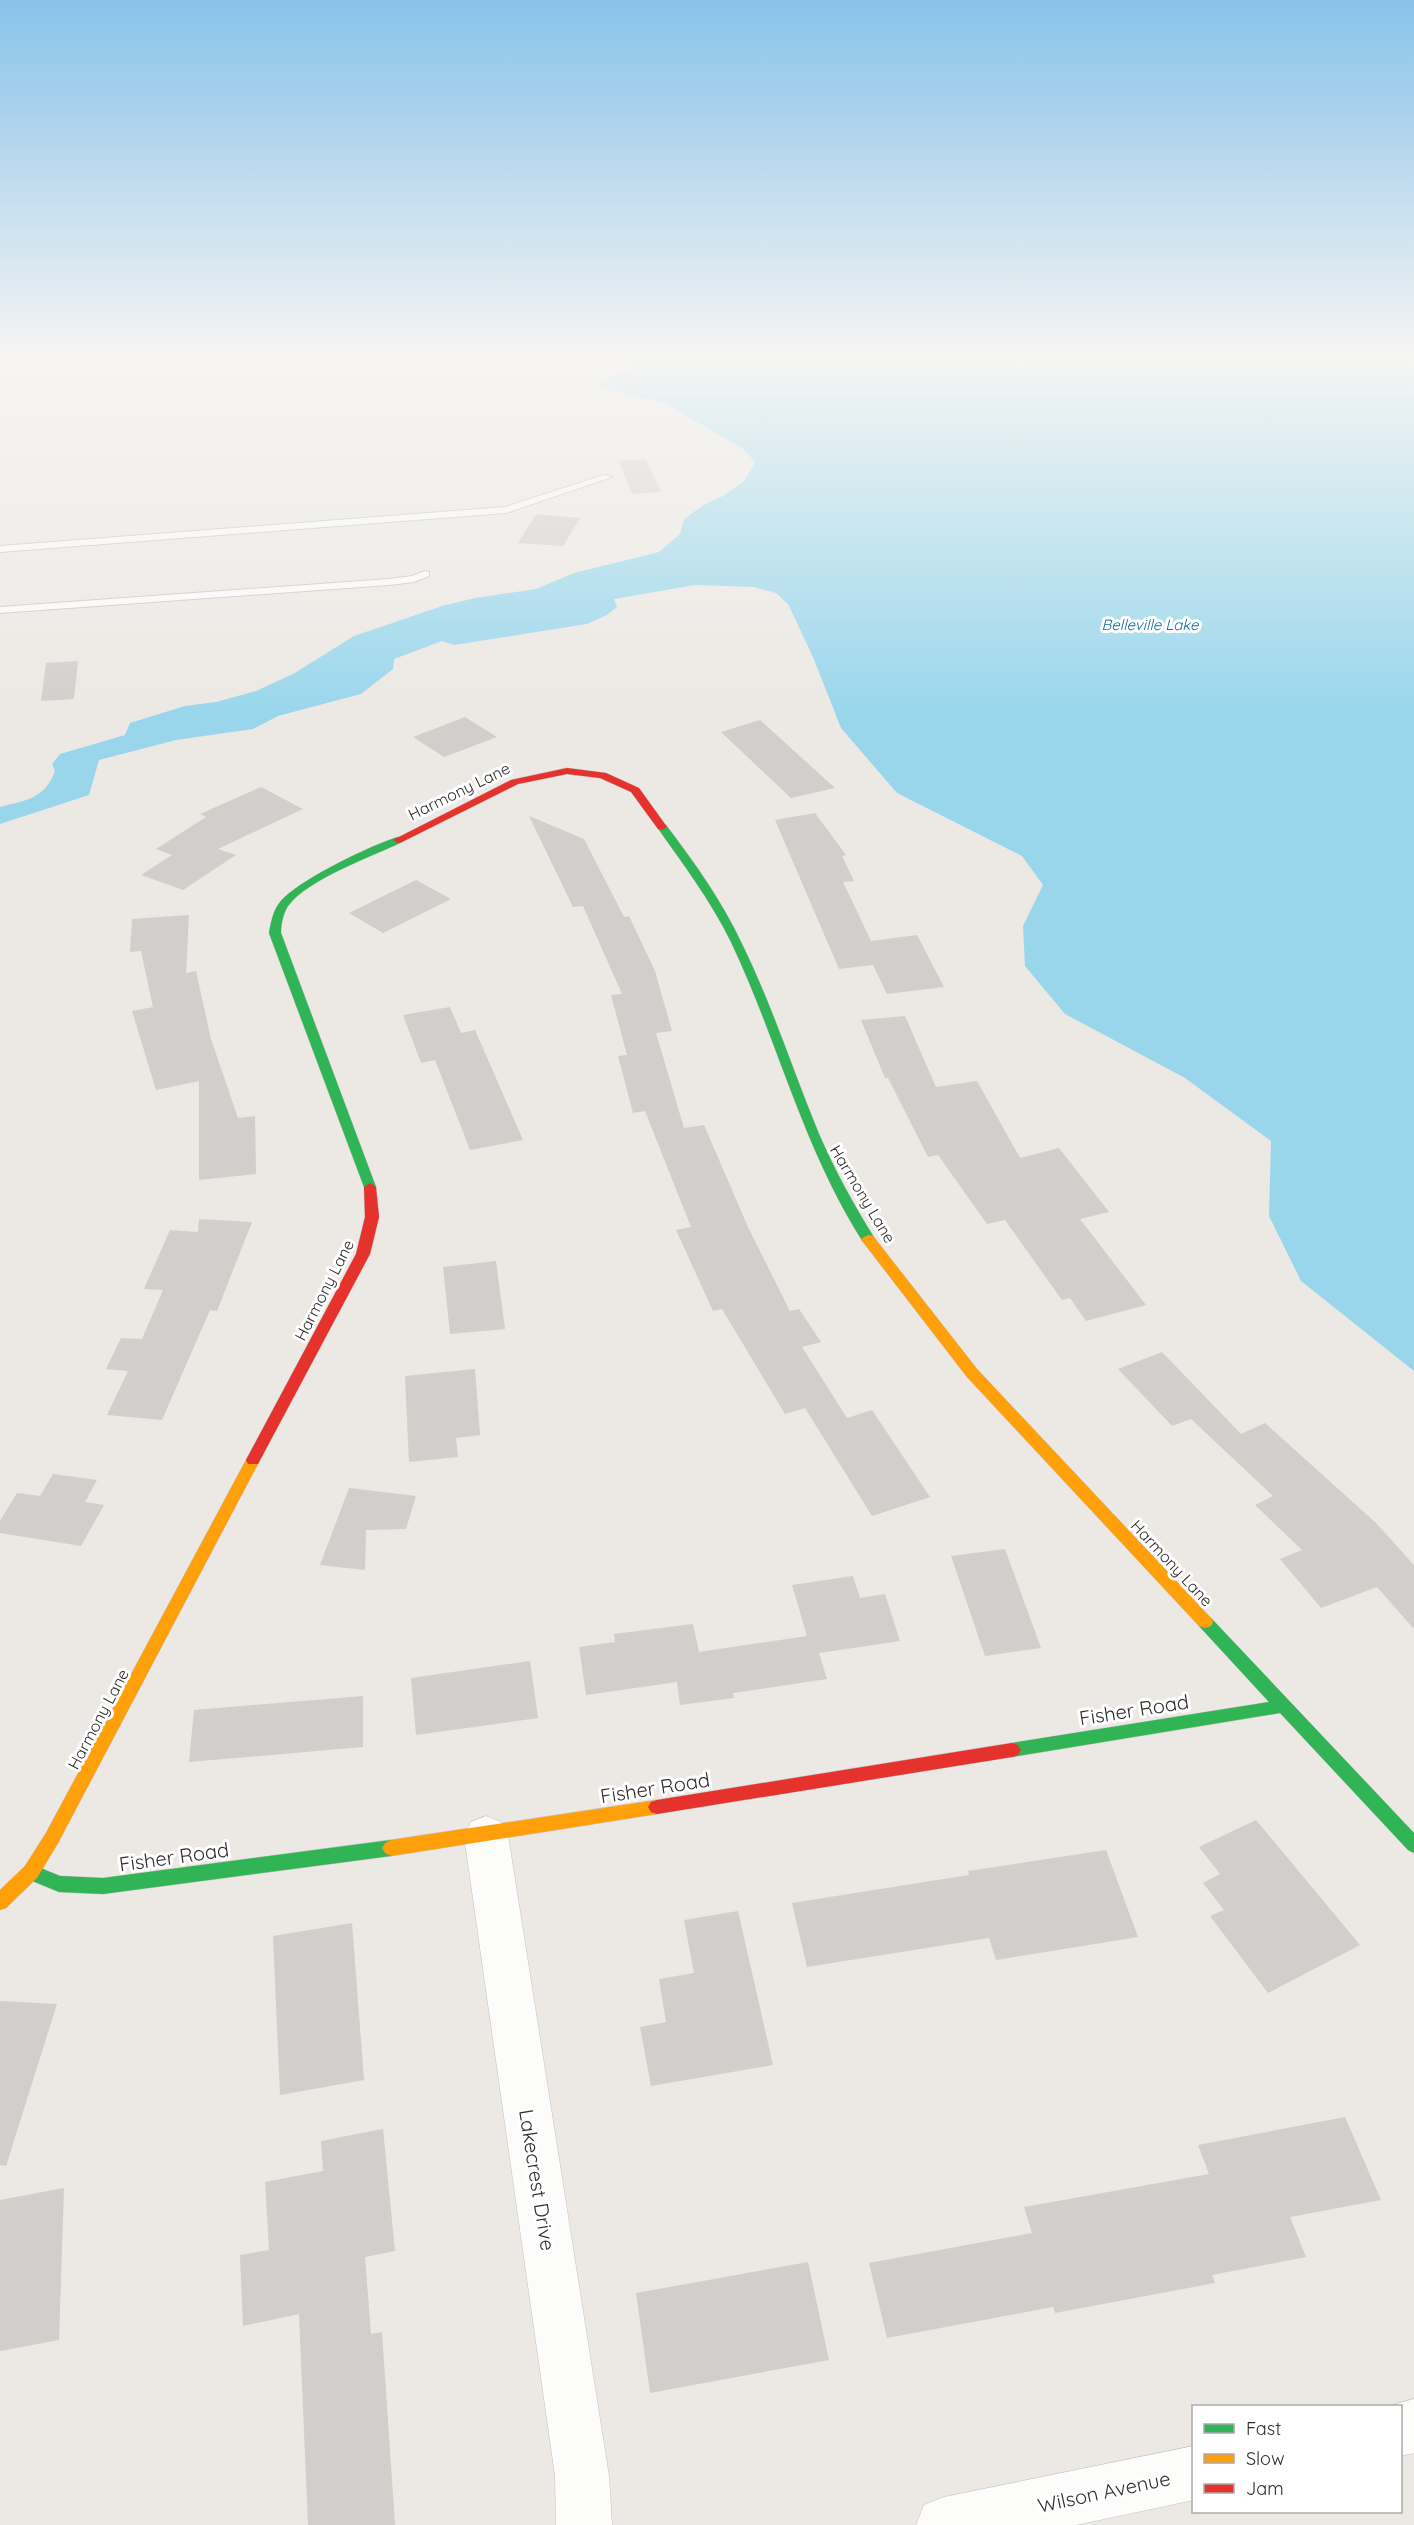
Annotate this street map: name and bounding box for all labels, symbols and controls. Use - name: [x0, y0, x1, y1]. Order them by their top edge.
- water label: Belleville Lake: [1101, 615, 1199, 634]
- street label: Harmony Lane: [405, 758, 513, 824]
- street label: Harmony Lane: [826, 1141, 900, 1247]
- street label: Harmony Lane: [290, 1236, 358, 1344]
- street label: Harmony Lane: [1127, 1516, 1217, 1610]
- street label: Harmony Lane: [63, 1665, 133, 1773]
- street label: Fisher Road: [1077, 1689, 1190, 1730]
- street label: Fisher Road: [598, 1767, 711, 1808]
- street label: Fisher Road: [118, 1836, 230, 1877]
- street label: Lakecrest Drive: [514, 2107, 561, 2252]
- legend: [1192, 2405, 1402, 2513]
- text: Fast: [1246, 2417, 1281, 2440]
- text: Slow: [1246, 2447, 1284, 2470]
- street label: Wilson Avenue: [1035, 2465, 1173, 2518]
- text: Jam: [1246, 2477, 1284, 2500]

